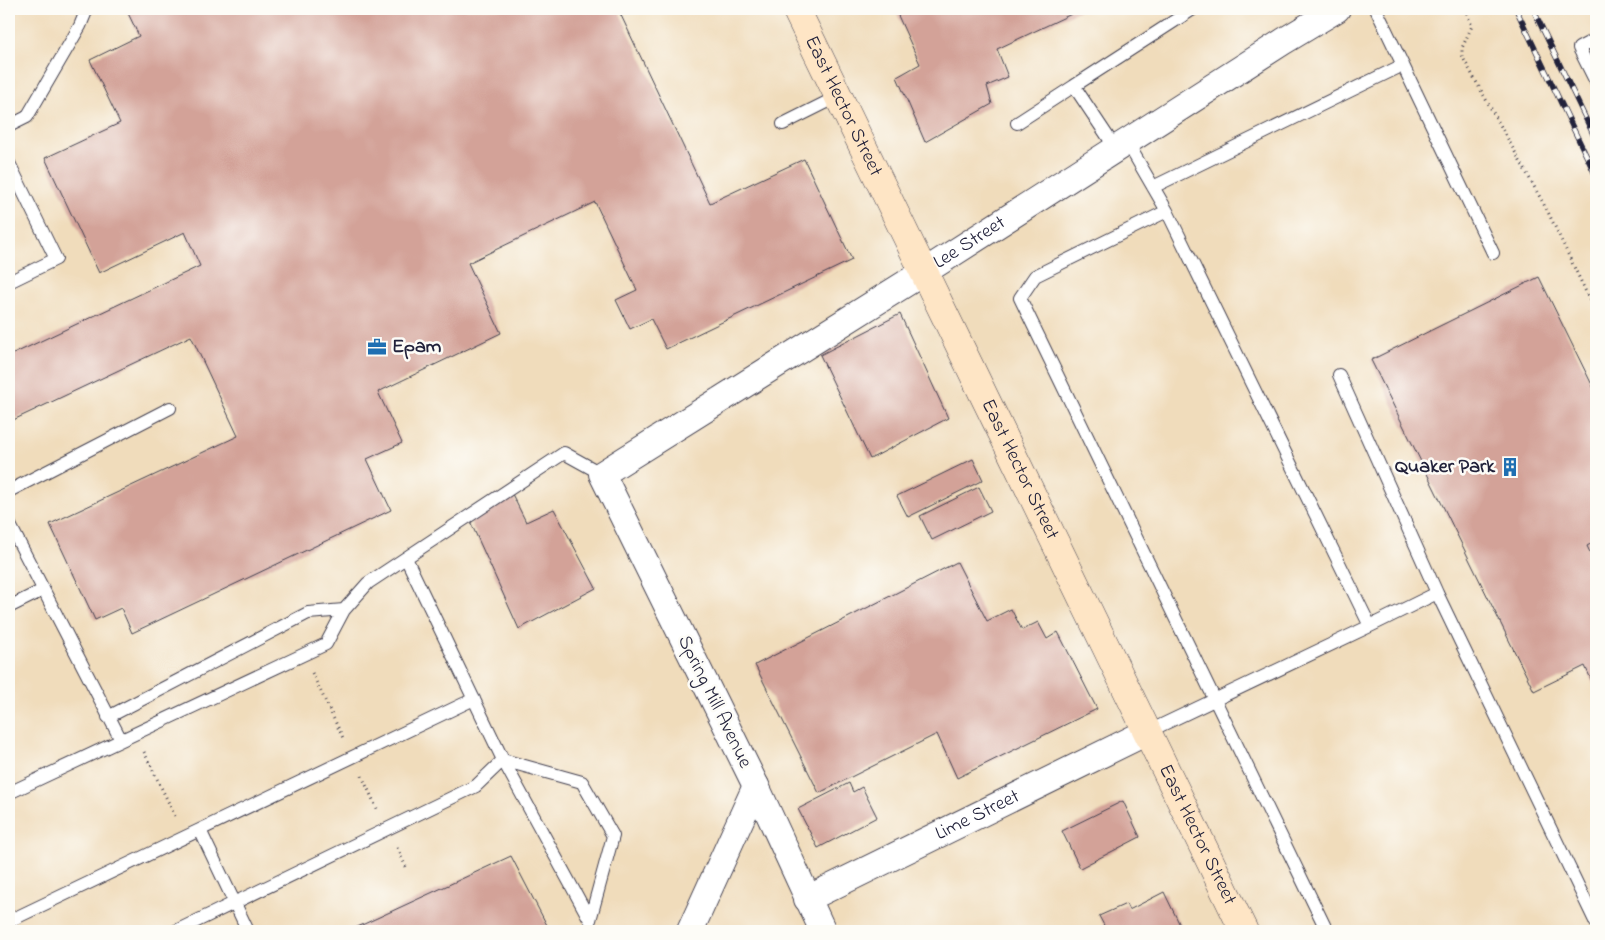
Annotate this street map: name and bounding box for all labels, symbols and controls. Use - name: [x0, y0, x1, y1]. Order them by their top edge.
- street label: East Hector Street: [797, 31, 890, 182]
- street label: Lee Street: [928, 209, 1012, 277]
- place label: Epam: [392, 333, 442, 362]
- office icon: Epam: [366, 336, 388, 358]
- street label: East Hector Street: [973, 394, 1066, 545]
- place label: Quaker Park: [1395, 453, 1496, 482]
- building icon: Quaker Park: [1499, 456, 1521, 478]
- street label: Spring Mill Avenue: [668, 631, 759, 774]
- street label: East Hector Street: [1151, 759, 1244, 910]
- street label: Lime Street: [930, 782, 1025, 848]

